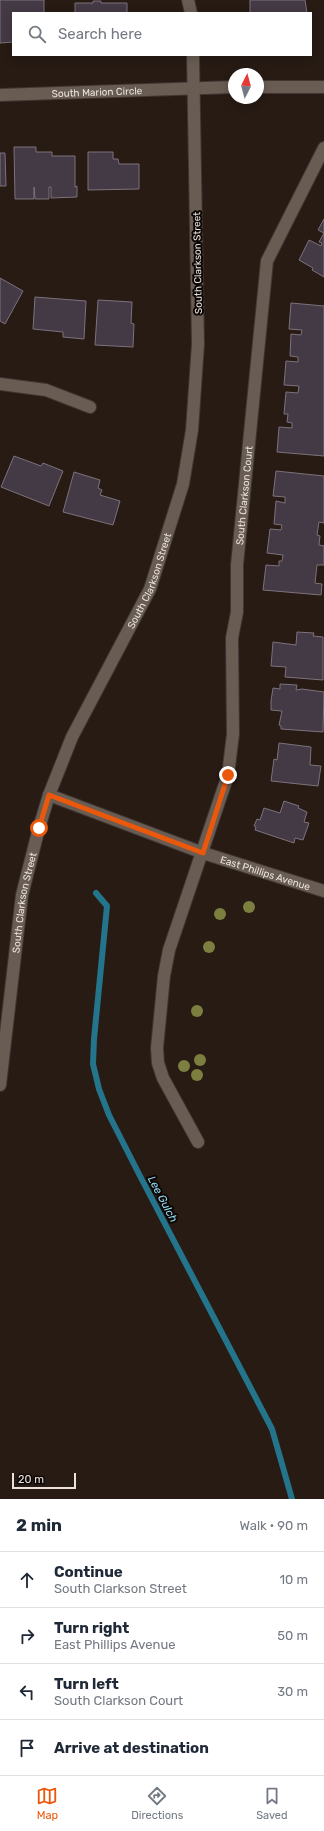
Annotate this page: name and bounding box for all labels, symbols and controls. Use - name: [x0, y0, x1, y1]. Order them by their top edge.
- search box: [12, 12, 312, 56]
- icon: search: [26, 23, 48, 45]
- text: Search here: [58, 25, 142, 43]
- north arrow: [228, 68, 264, 104]
- street label: South Marion Circle: [51, 85, 143, 100]
- street label: South Clarkson Street: [191, 212, 205, 314]
- street label: South Clarkson Court: [234, 445, 256, 546]
- street label: South Clarkson Street: [125, 532, 174, 631]
- route end: [219, 766, 237, 784]
- route start: [30, 819, 48, 837]
- street label: South Clarkson Street: [10, 851, 40, 954]
- street label: East Phillips Avenue: [219, 854, 312, 893]
- water label: Lee Gulch: [145, 1174, 180, 1225]
- scale bar: [12, 1471, 76, 1490]
- text: 20 m: [18, 1473, 44, 1486]
- text: 2 min: [16, 1515, 62, 1535]
- text: Walk · 90 m: [240, 1518, 308, 1533]
- text: Continue: [54, 1563, 123, 1581]
- icon: ahead: [16, 1569, 38, 1591]
- text: 10 m: [279, 1572, 308, 1587]
- text: South Clarkson Street: [54, 1581, 187, 1596]
- text: Turn right: [54, 1619, 129, 1637]
- icon: right: [16, 1625, 38, 1647]
- text: 50 m: [277, 1628, 308, 1643]
- text: East Phillips Avenue: [54, 1637, 176, 1652]
- text: Turn left: [54, 1675, 119, 1693]
- icon: left: [16, 1681, 38, 1703]
- text: 30 m: [277, 1684, 308, 1699]
- text: South Clarkson Court: [54, 1693, 183, 1708]
- icon: arrive: [16, 1737, 38, 1759]
- text: Arrive at destination: [54, 1739, 209, 1757]
- tab: Map: [36, 1785, 58, 1822]
- tab: Directions: [131, 1785, 183, 1822]
- tab: Saved: [256, 1785, 288, 1822]

